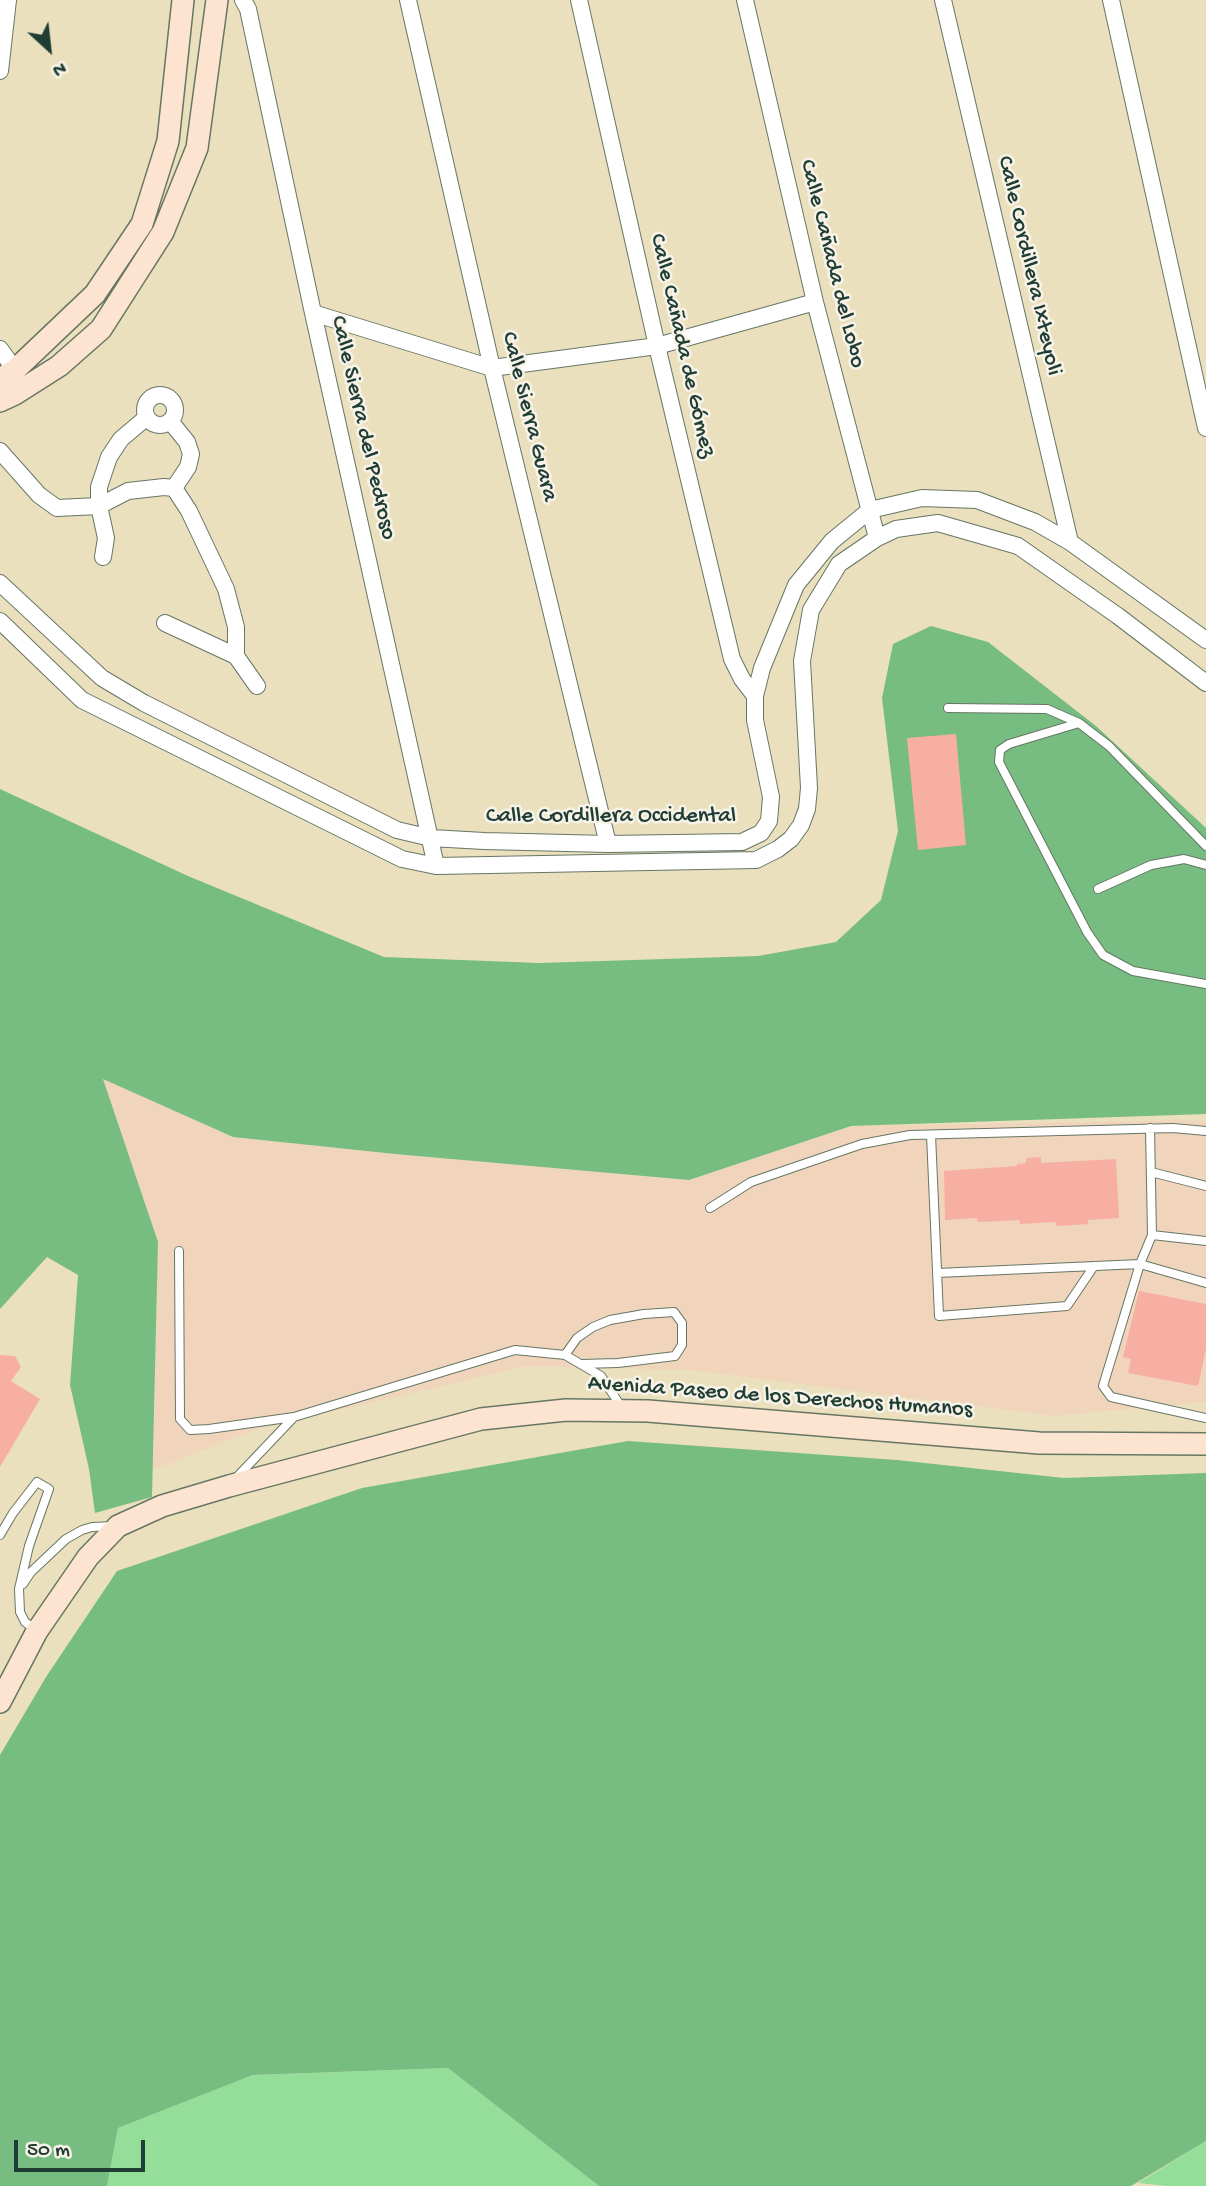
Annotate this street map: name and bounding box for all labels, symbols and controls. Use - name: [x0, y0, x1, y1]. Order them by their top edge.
- north arrow: [14, 14, 84, 84]
- text: N: [48, 55, 70, 81]
- street label: Calle Cordillera Ixteyoli: [989, 154, 1067, 378]
- street label: Calle Cañada del Lobo: [792, 157, 870, 371]
- street label: Calle Cañada de Gómez: [642, 231, 720, 461]
- street label: Calle Sierra del Pedroso: [323, 313, 401, 543]
- street label: Calle Sierra Guara: [494, 329, 562, 505]
- street label: Calle Cordillera Occidental: [486, 803, 736, 831]
- street label: Avenida Paseo de los Derechos Humanos: [587, 1371, 973, 1425]
- scale bar: [18, 2126, 149, 2170]
- text: 50 m: [27, 2139, 70, 2164]

